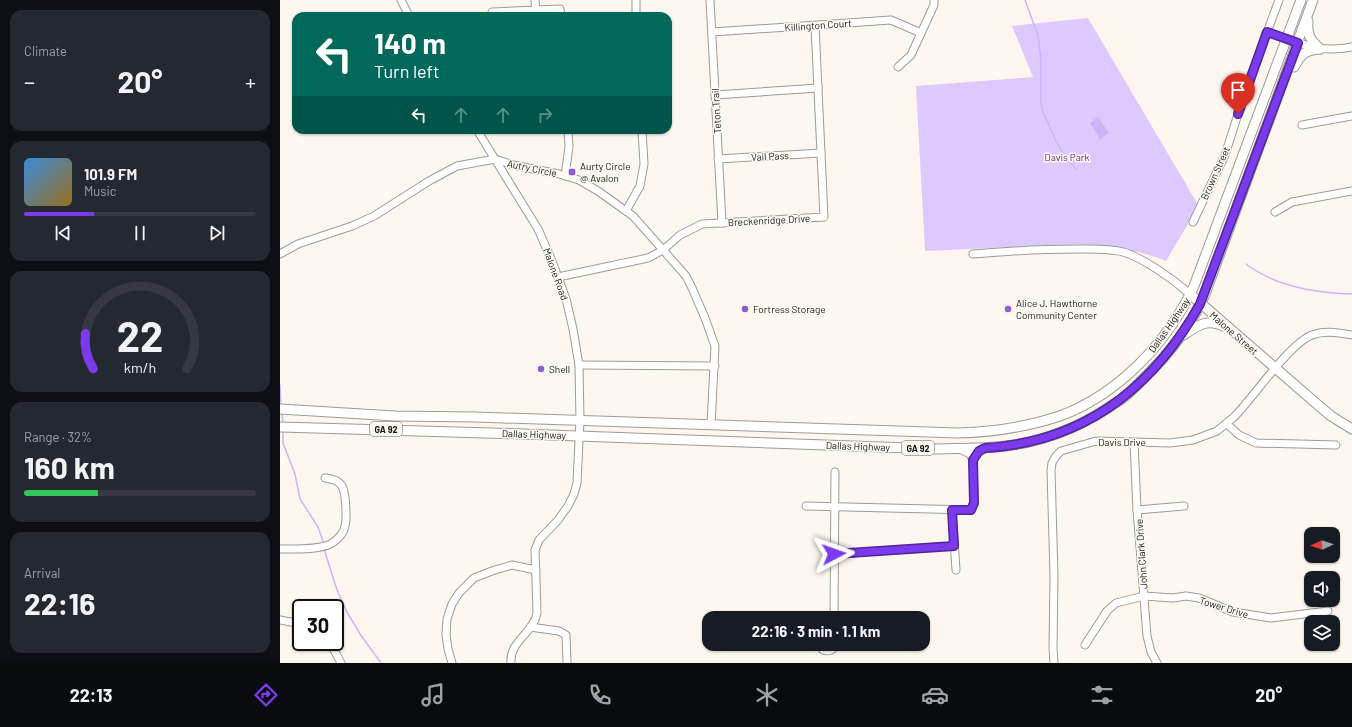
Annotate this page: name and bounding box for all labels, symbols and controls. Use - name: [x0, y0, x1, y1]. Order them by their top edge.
- street label: Killington Court: [784, 17, 852, 33]
- text: 140 m: [374, 26, 446, 60]
- icon: left: [308, 28, 360, 80]
- text: Climate: [24, 43, 67, 59]
- text: Turn left: [374, 60, 440, 82]
- text: 20°: [117, 63, 163, 99]
- text: −: [24, 68, 35, 94]
- text: +: [245, 68, 256, 94]
- pin: [1221, 73, 1255, 114]
- icon: arrive: [1227, 79, 1249, 101]
- street label: Teton Trail: [709, 88, 723, 134]
- icon: left: [408, 104, 430, 126]
- icon: ahead: [450, 104, 472, 126]
- icon: ahead: [492, 104, 514, 126]
- icon: right: [534, 104, 556, 126]
- street label: Brown Street: [1198, 144, 1232, 201]
- street label: Vail Pass: [751, 149, 789, 163]
- park label: Davis Park: [1045, 151, 1089, 163]
- street label: Autry Circle: [506, 157, 558, 179]
- place label: Aurty Circle @ Avalon: [580, 160, 631, 184]
- text: 101.9 FM: [84, 165, 137, 183]
- marker: Aurty Circle @ Avalon: [567, 167, 577, 177]
- text: Music: [84, 183, 117, 199]
- street label: Breckenridge Drive: [727, 212, 811, 228]
- icon: previous: [52, 222, 74, 244]
- icon: pause: [129, 222, 151, 244]
- icon: next: [206, 222, 228, 244]
- street label: Malone Road: [541, 246, 571, 302]
- street label: Dallas Highway: [1146, 295, 1193, 355]
- place label: Alice J. Hawthorne Community Center: [1016, 297, 1097, 321]
- place label: Fortress Storage: [753, 303, 826, 315]
- marker: Fortress Storage: [740, 304, 750, 314]
- marker: Alice J. Hawthorne Community Center: [1003, 304, 1013, 314]
- street label: Malone Street: [1207, 309, 1261, 357]
- text: 22: [117, 310, 163, 360]
- text: km/h: [124, 359, 156, 376]
- place label: Shell: [549, 363, 570, 375]
- marker: Shell: [536, 364, 546, 374]
- road number: GA 92: [370, 422, 402, 436]
- street label: Dallas Highway: [502, 427, 567, 441]
- text: Range · 32%: [24, 429, 92, 445]
- street label: Davis Drive: [1098, 436, 1146, 448]
- street label: Dallas Highway: [826, 439, 891, 453]
- road number: GA 92: [902, 441, 934, 455]
- text: 160 km: [24, 449, 115, 485]
- street label: John Clark Drive: [1133, 518, 1149, 590]
- north arrow: [1304, 527, 1340, 563]
- map controls: [1304, 527, 1340, 651]
- position arrow: [813, 533, 855, 575]
- text: Arrival: [24, 565, 60, 581]
- button: sound: [1304, 571, 1340, 607]
- text: 22:16: [24, 585, 95, 621]
- street label: Tower Drive: [1198, 594, 1250, 620]
- speed limit sign: 30: [292, 599, 344, 651]
- button: layers: [1304, 615, 1340, 651]
- text: 22:16 · 3 min · 1.1 km: [752, 622, 880, 640]
- icon: directions: [252, 681, 280, 709]
- icon: music: [419, 681, 447, 709]
- icon: phone: [586, 681, 614, 709]
- icon: climate: [753, 681, 781, 709]
- icon: car: [921, 681, 949, 709]
- icon: filters: [1088, 681, 1116, 709]
- text: 22:13: [70, 684, 112, 706]
- text: 20°: [1255, 684, 1282, 706]

